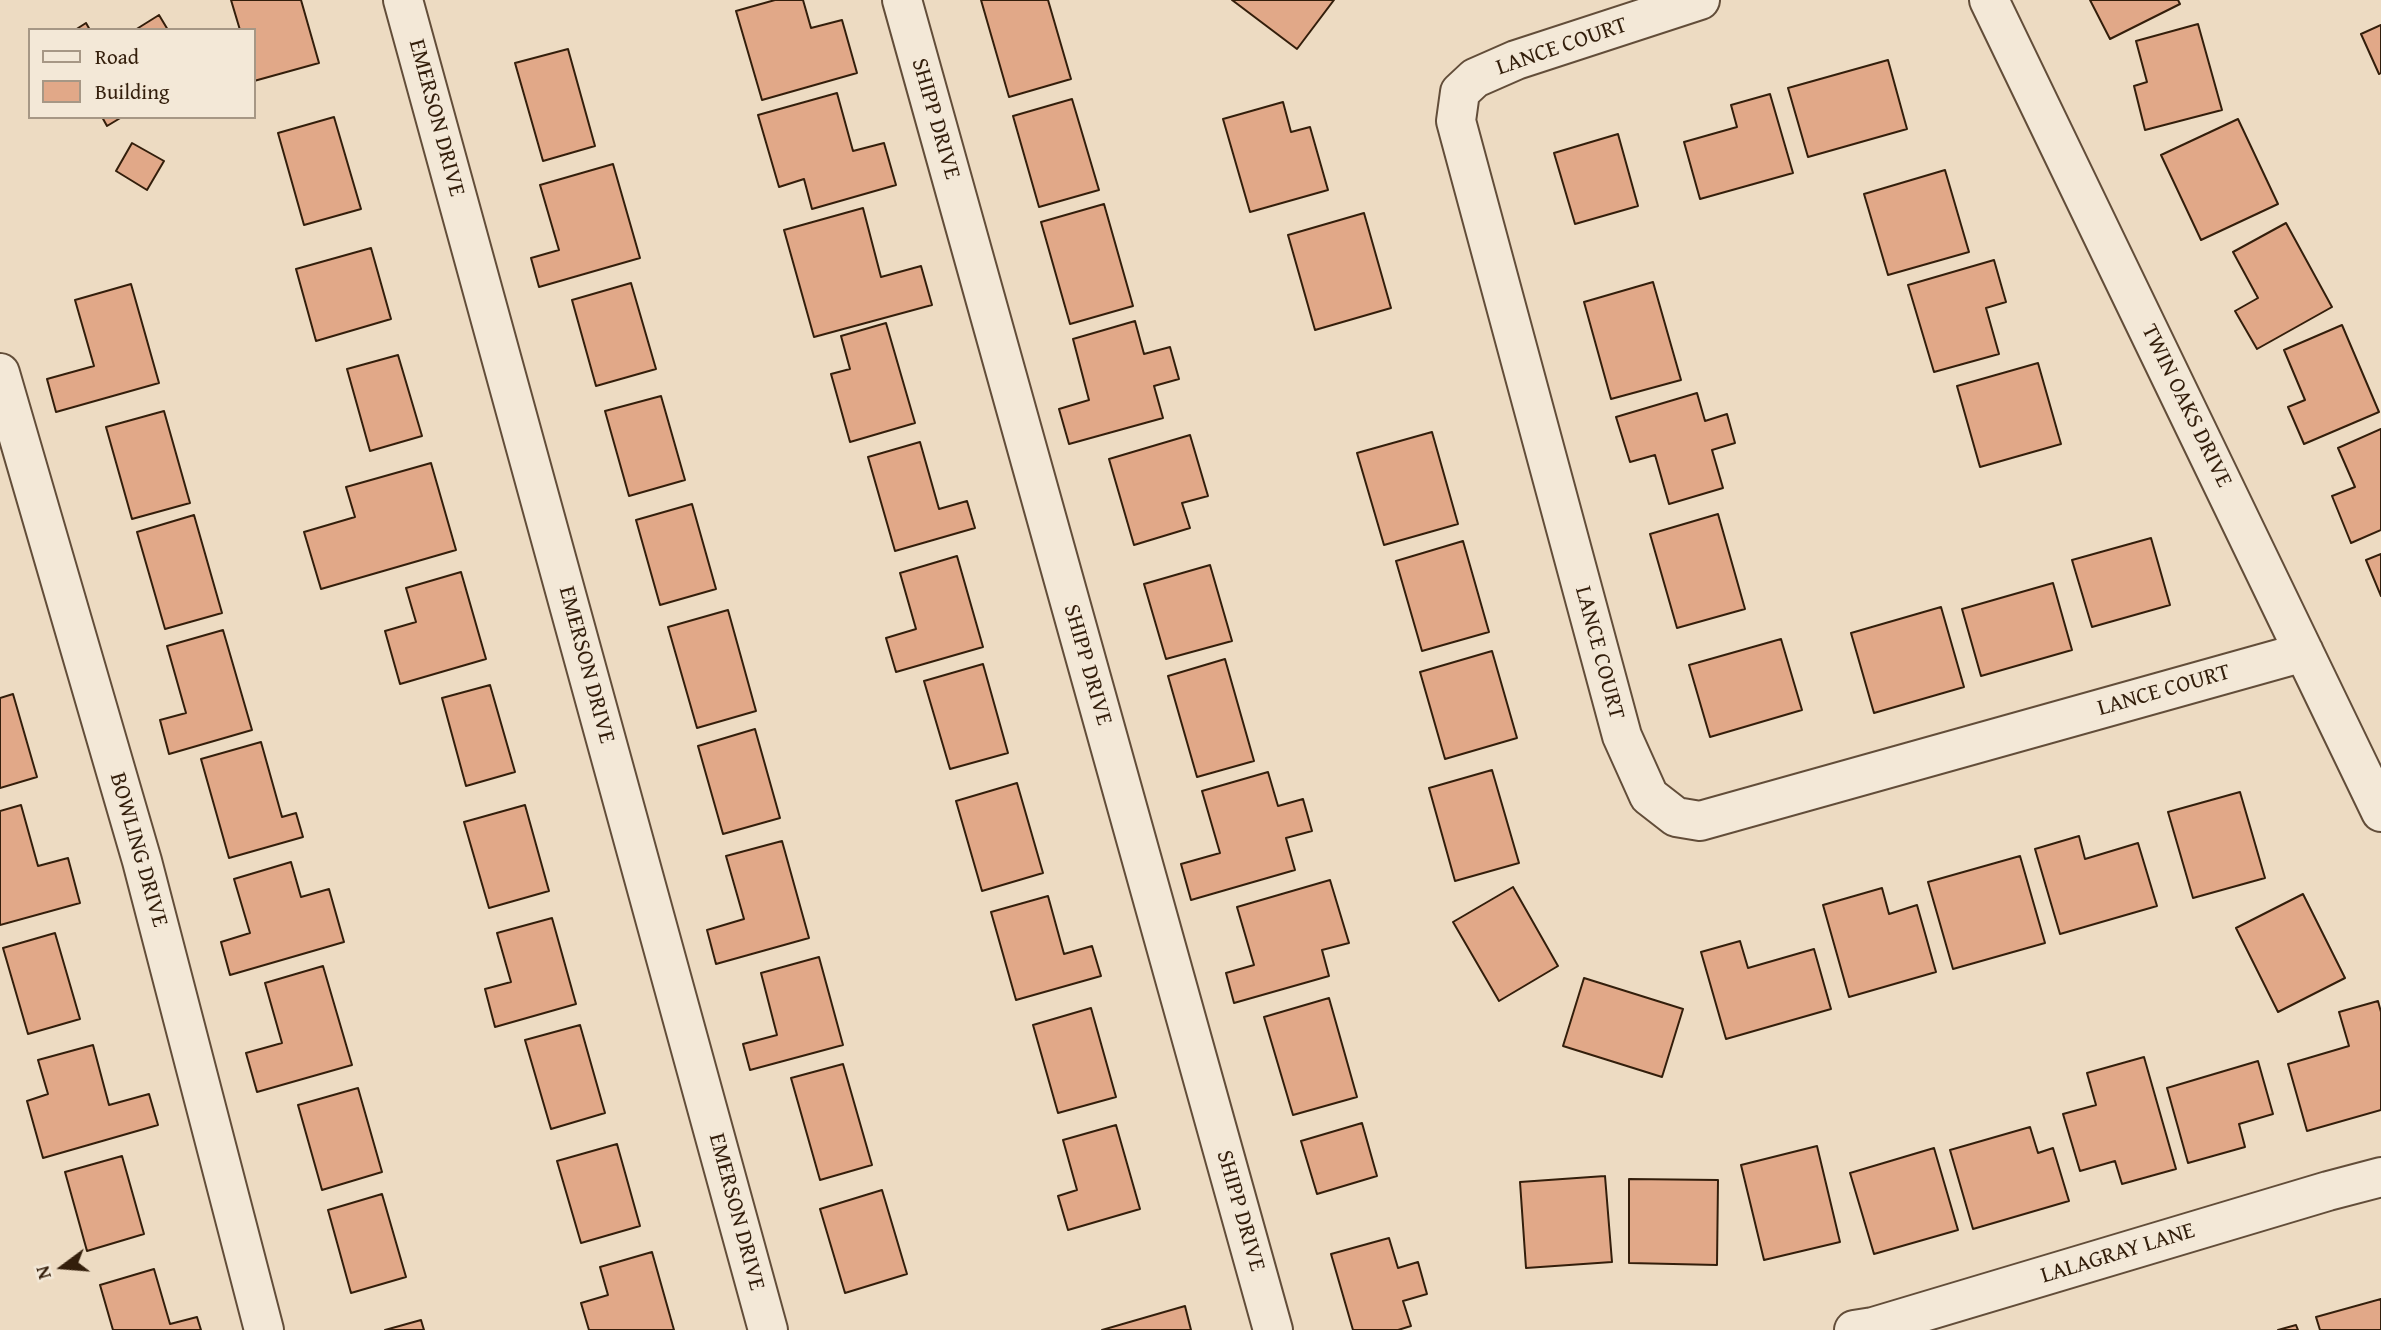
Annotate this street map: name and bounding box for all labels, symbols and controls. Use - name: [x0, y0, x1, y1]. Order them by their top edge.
- street label: LANCE COURT: [1493, 12, 1631, 82]
- legend: [28, 28, 256, 119]
- street label: EMERSON DRIVE: [402, 36, 470, 200]
- text: Road: [95, 41, 139, 72]
- street label: SHIPP DRIVE: [905, 55, 965, 183]
- text: Building: [95, 76, 169, 107]
- street label: TWIN OAKS DRIVE: [2135, 320, 2237, 492]
- street label: EMERSON DRIVE: [552, 583, 620, 747]
- street label: LANCE COURT: [1568, 583, 1630, 723]
- street label: SHIPP DRIVE: [1057, 601, 1117, 729]
- street label: LANCE COURT: [2095, 659, 2233, 723]
- street label: BOWLING DRIVE: [103, 770, 173, 930]
- street label: EMERSON DRIVE: [702, 1130, 770, 1294]
- street label: SHIPP DRIVE: [1210, 1147, 1270, 1275]
- street label: LALAGRAY LANE: [2038, 1218, 2198, 1290]
- north arrow: [28, 1232, 98, 1302]
- text: N: [28, 1263, 58, 1283]

